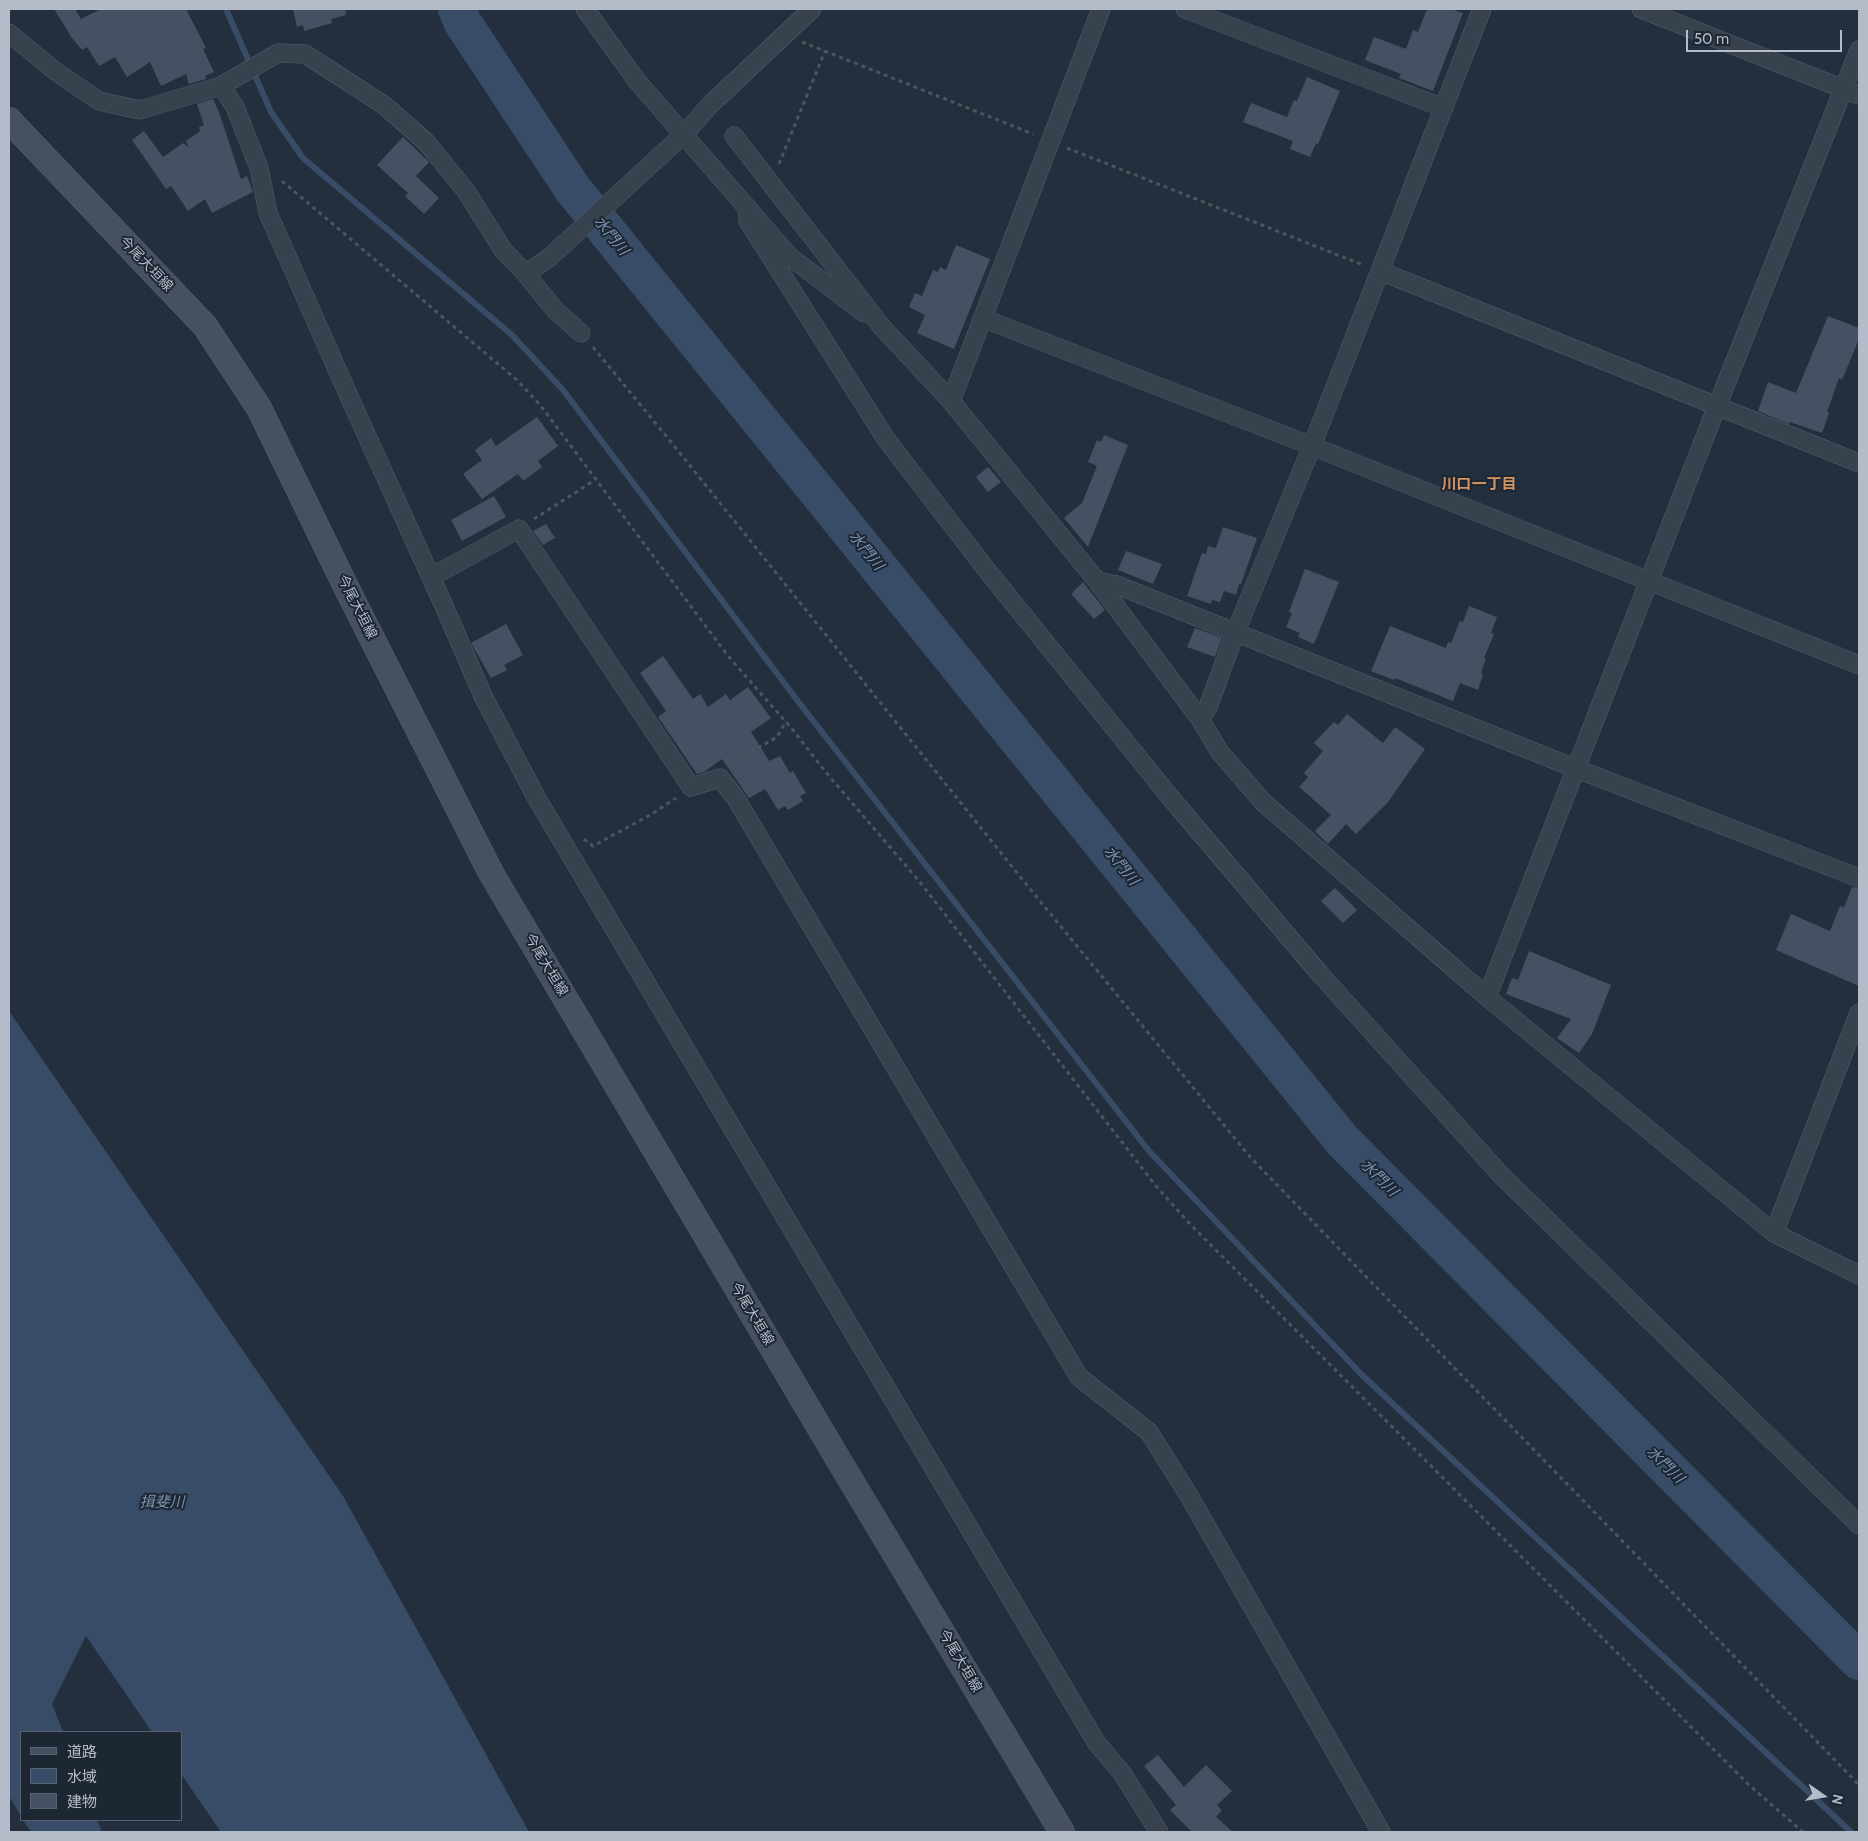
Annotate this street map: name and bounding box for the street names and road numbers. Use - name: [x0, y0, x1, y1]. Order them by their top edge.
- street label: 今尾大垣線: [116, 233, 176, 295]
- street label: 今尾大垣線: [334, 572, 380, 642]
- street label: 今尾大垣線: [521, 931, 571, 999]
- street label: 今尾大垣線: [727, 1280, 777, 1348]
- street label: 今尾大垣線: [935, 1627, 985, 1695]

